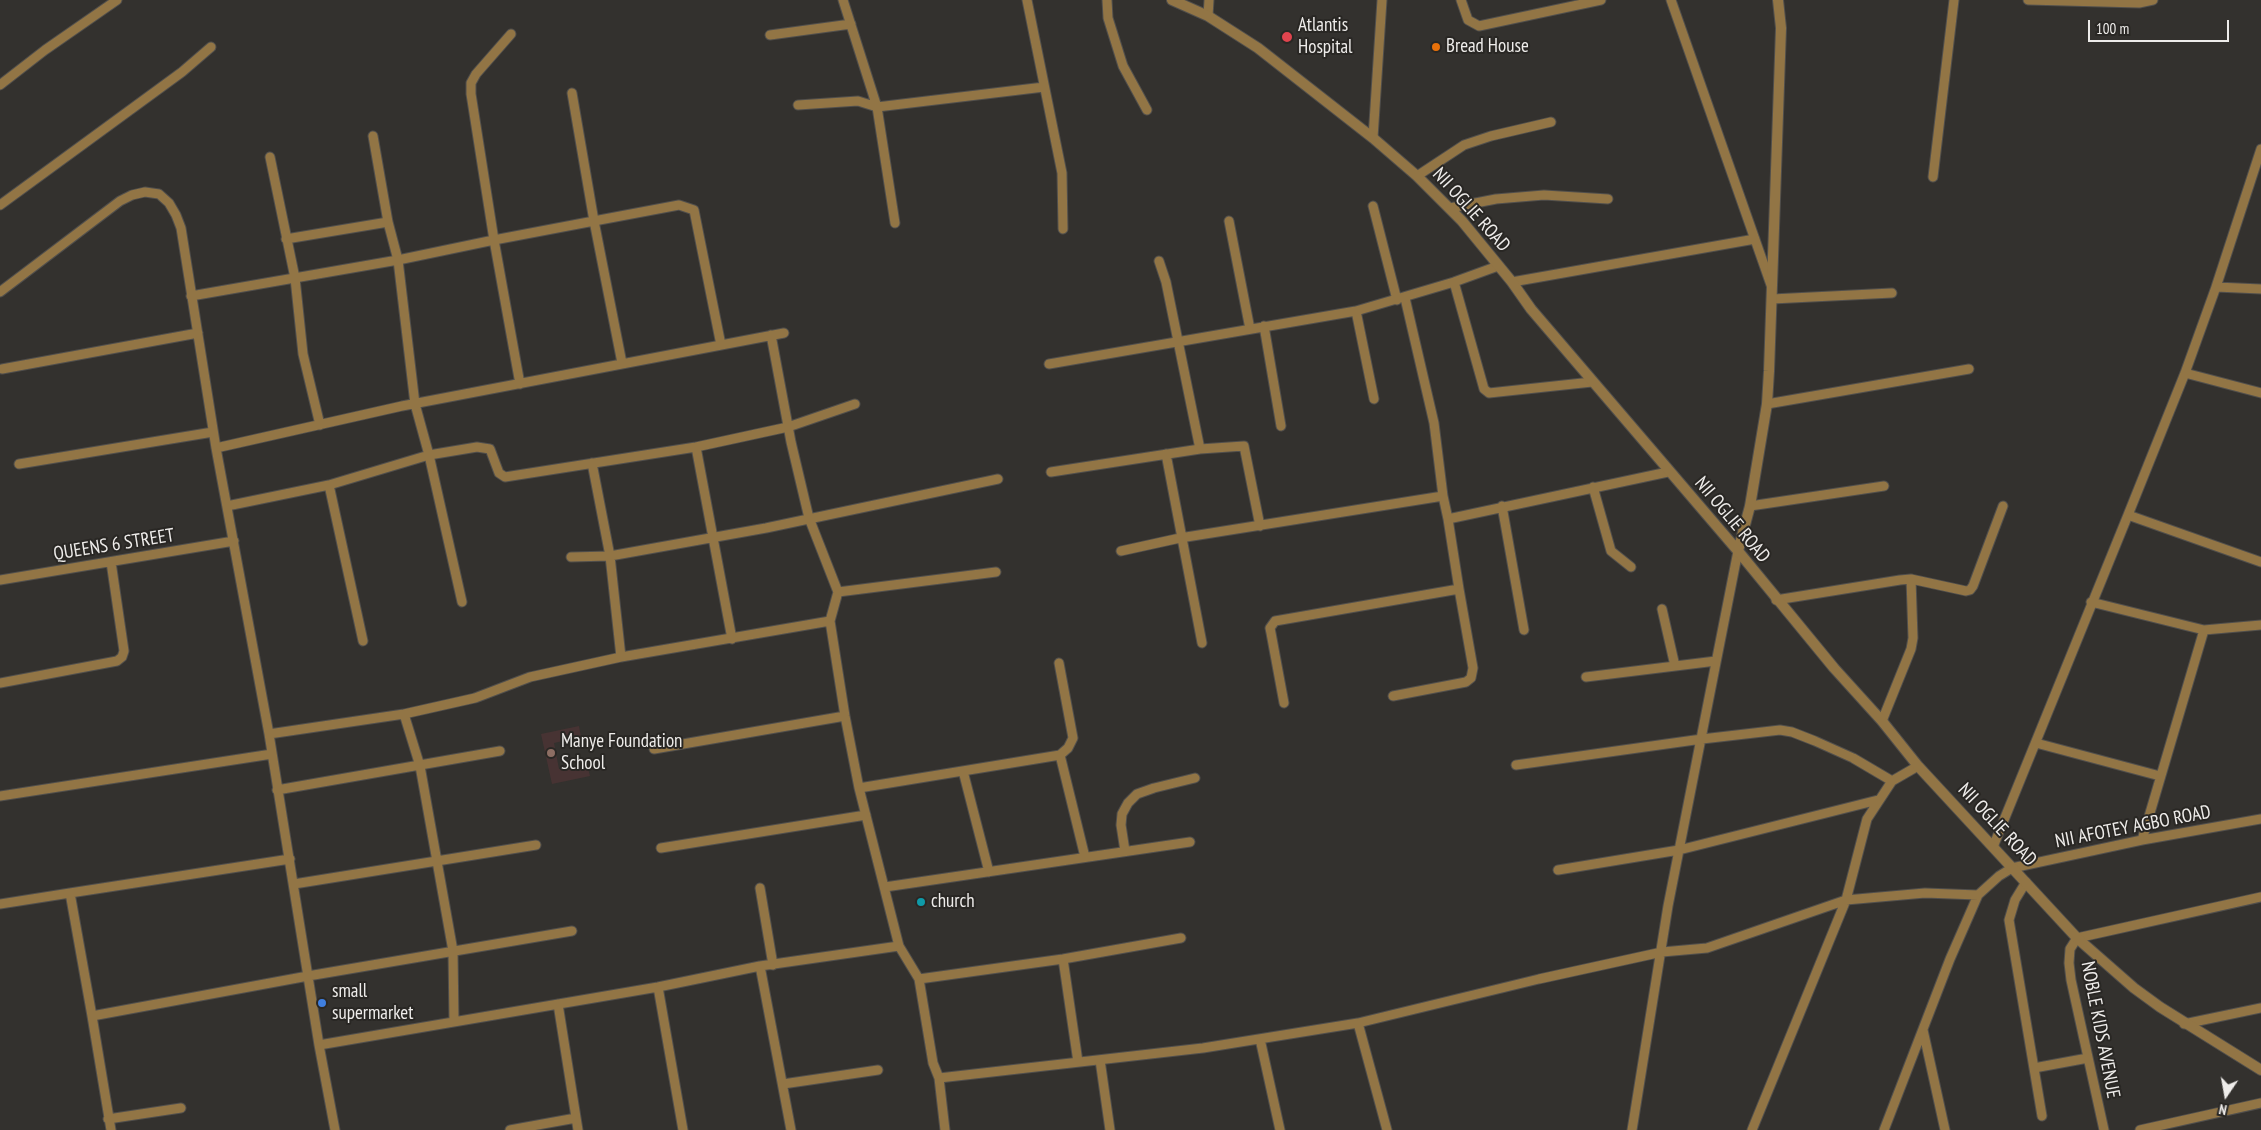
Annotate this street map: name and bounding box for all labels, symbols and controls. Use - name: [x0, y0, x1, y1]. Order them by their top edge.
- scale bar: [2091, 10, 2232, 42]
- place label: Atlantis Hospital: [1298, 15, 1352, 59]
- text: 100 m: [2096, 19, 2129, 38]
- marker: Atlantis Hospital: [1280, 30, 1294, 44]
- place label: Bread House: [1446, 36, 1529, 58]
- marker: Bread House: [1430, 41, 1442, 53]
- street label: NII OGLIE ROAD: [1427, 163, 1515, 257]
- street label: NII OGLIE ROAD: [1690, 472, 1774, 568]
- street label: QUEENS 6 STREET: [52, 524, 176, 566]
- place label: Manye Foundation School: [561, 731, 682, 775]
- marker: Manye Foundation School: [545, 747, 557, 759]
- street label: NII OGLIE ROAD: [1953, 779, 2041, 871]
- street label: NII AFOTEY AGBO ROAD: [2053, 801, 2213, 853]
- place label: church: [931, 891, 975, 913]
- marker: church: [915, 896, 927, 908]
- street label: NOBLE KIDS AVENUE: [2076, 960, 2124, 1100]
- place label: small supermarket: [332, 981, 413, 1025]
- marker: small supermarket: [316, 997, 328, 1009]
- north arrow: [2201, 1070, 2251, 1120]
- text: N: [2217, 1100, 2228, 1119]

